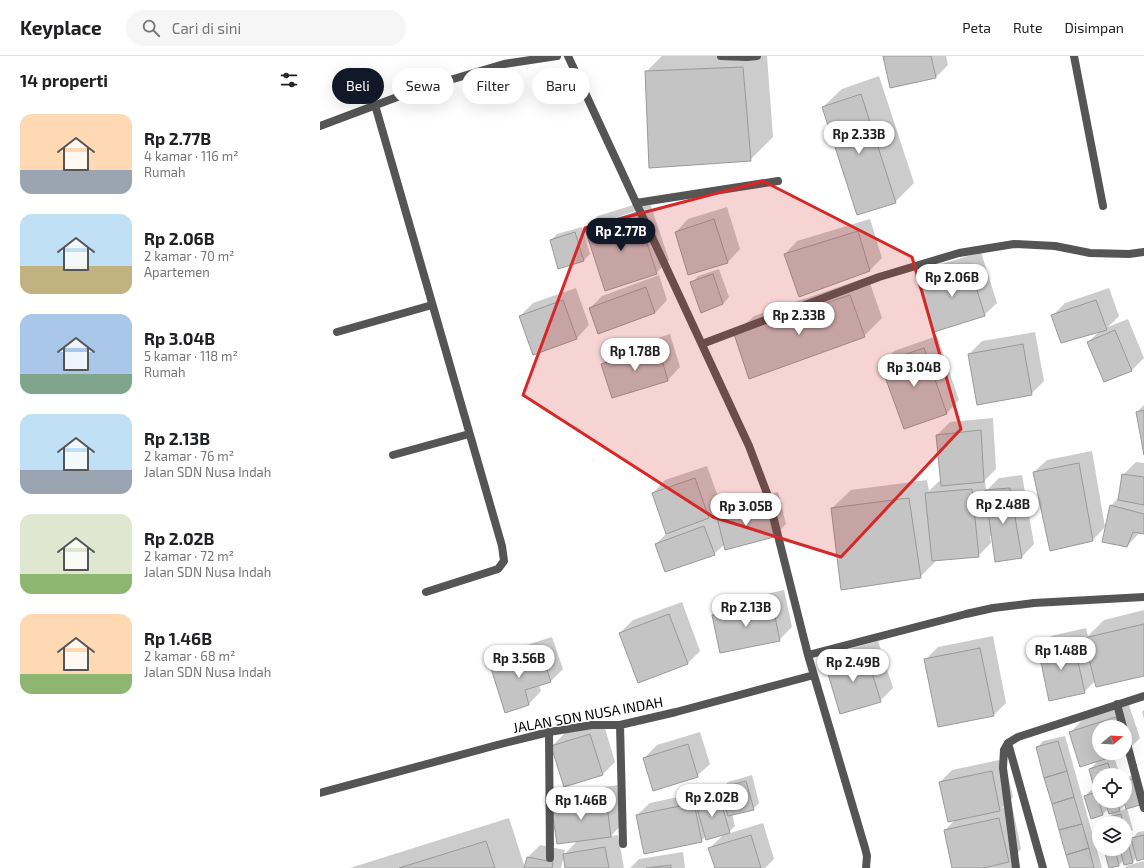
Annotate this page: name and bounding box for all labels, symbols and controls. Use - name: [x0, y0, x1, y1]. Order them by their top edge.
- search box: [126, 10, 406, 46]
- text: Keyplace: [20, 16, 102, 39]
- icon: search: [140, 17, 162, 39]
- text: Cari di sini: [172, 19, 241, 37]
- text: Peta: [962, 19, 991, 36]
- text: Rute: [1013, 19, 1042, 36]
- text: Disimpan: [1064, 19, 1124, 36]
- chip: Beli: [332, 68, 384, 104]
- chip: Sewa: [392, 68, 454, 104]
- chip: Filter: [462, 68, 524, 104]
- chip: Baru: [532, 68, 590, 104]
- icon: filters: [278, 69, 300, 91]
- text: 14 properti: [20, 70, 108, 90]
- pin: Rp 2.33B: [818, 121, 900, 155]
- text: Rp 2.33B: [833, 126, 885, 142]
- text: Rp 2.77B: [144, 128, 211, 148]
- icon: home: [52, 130, 100, 178]
- text: 4 kamar · 116 m²: [144, 148, 238, 164]
- text: Rumah: [144, 164, 186, 180]
- pin: Rp 2.77B: [580, 218, 662, 252]
- text: Rp 2.77B: [595, 223, 647, 239]
- text: Rp 2.06B: [144, 228, 215, 248]
- icon: home: [52, 230, 100, 278]
- text: 2 kamar · 70 m²: [144, 248, 234, 264]
- text: Apartemen: [144, 264, 210, 280]
- pin: Rp 2.06B: [911, 264, 993, 298]
- text: Rp 2.06B: [925, 269, 979, 285]
- pin: Rp 2.33B: [758, 302, 840, 336]
- text: Rp 2.33B: [773, 307, 825, 323]
- text: Rp 3.04B: [144, 328, 215, 348]
- icon: home: [52, 330, 100, 378]
- pin: Rp 1.78B: [594, 338, 676, 372]
- text: Rp 1.78B: [610, 343, 660, 359]
- text: 5 kamar · 118 m²: [144, 348, 238, 364]
- pin: Rp 3.04B: [873, 354, 955, 388]
- text: Rp 3.04B: [887, 359, 941, 375]
- text: Rumah: [144, 364, 186, 380]
- text: Rp 2.13B: [144, 428, 210, 448]
- icon: home: [52, 430, 100, 478]
- text: 2 kamar · 76 m²: [144, 448, 234, 464]
- text: Jalan SDN Nusa Indah: [144, 464, 271, 480]
- pin: Rp 2.48B: [962, 491, 1044, 525]
- pin: Rp 3.05B: [705, 493, 787, 527]
- text: Rp 2.48B: [976, 496, 1030, 512]
- text: Rp 3.05B: [719, 498, 773, 514]
- text: Rp 2.02B: [144, 528, 214, 548]
- icon: home: [52, 530, 100, 578]
- text: 2 kamar · 72 m²: [144, 548, 234, 564]
- text: Jalan SDN Nusa Indah: [144, 564, 271, 580]
- pin: Rp 2.13B: [705, 594, 787, 628]
- text: Rp 2.13B: [721, 599, 771, 615]
- text: Rp 1.46B: [144, 628, 212, 648]
- icon: home: [52, 630, 100, 678]
- pin: Rp 1.48B: [1020, 637, 1102, 671]
- text: Rp 1.48B: [1035, 642, 1087, 658]
- pin: Rp 3.56B: [478, 645, 560, 679]
- text: 2 kamar · 68 m²: [144, 648, 235, 664]
- pin: Rp 2.49B: [812, 649, 894, 683]
- text: Rp 3.56B: [493, 650, 545, 666]
- text: Rp 2.49B: [826, 654, 880, 670]
- text: Jalan SDN Nusa Indah: [144, 664, 271, 680]
- street label: JALAN SDN NUSA INDAH: [512, 693, 664, 736]
- north arrow: [1092, 720, 1132, 760]
- map controls: [1092, 720, 1132, 856]
- button: locate: [1092, 768, 1132, 808]
- pin: Rp 2.02B: [671, 784, 753, 818]
- pin: Rp 1.46B: [540, 787, 622, 821]
- text: Rp 2.02B: [685, 789, 739, 805]
- text: Rp 1.46B: [555, 792, 607, 808]
- button: layers: [1092, 816, 1132, 856]

